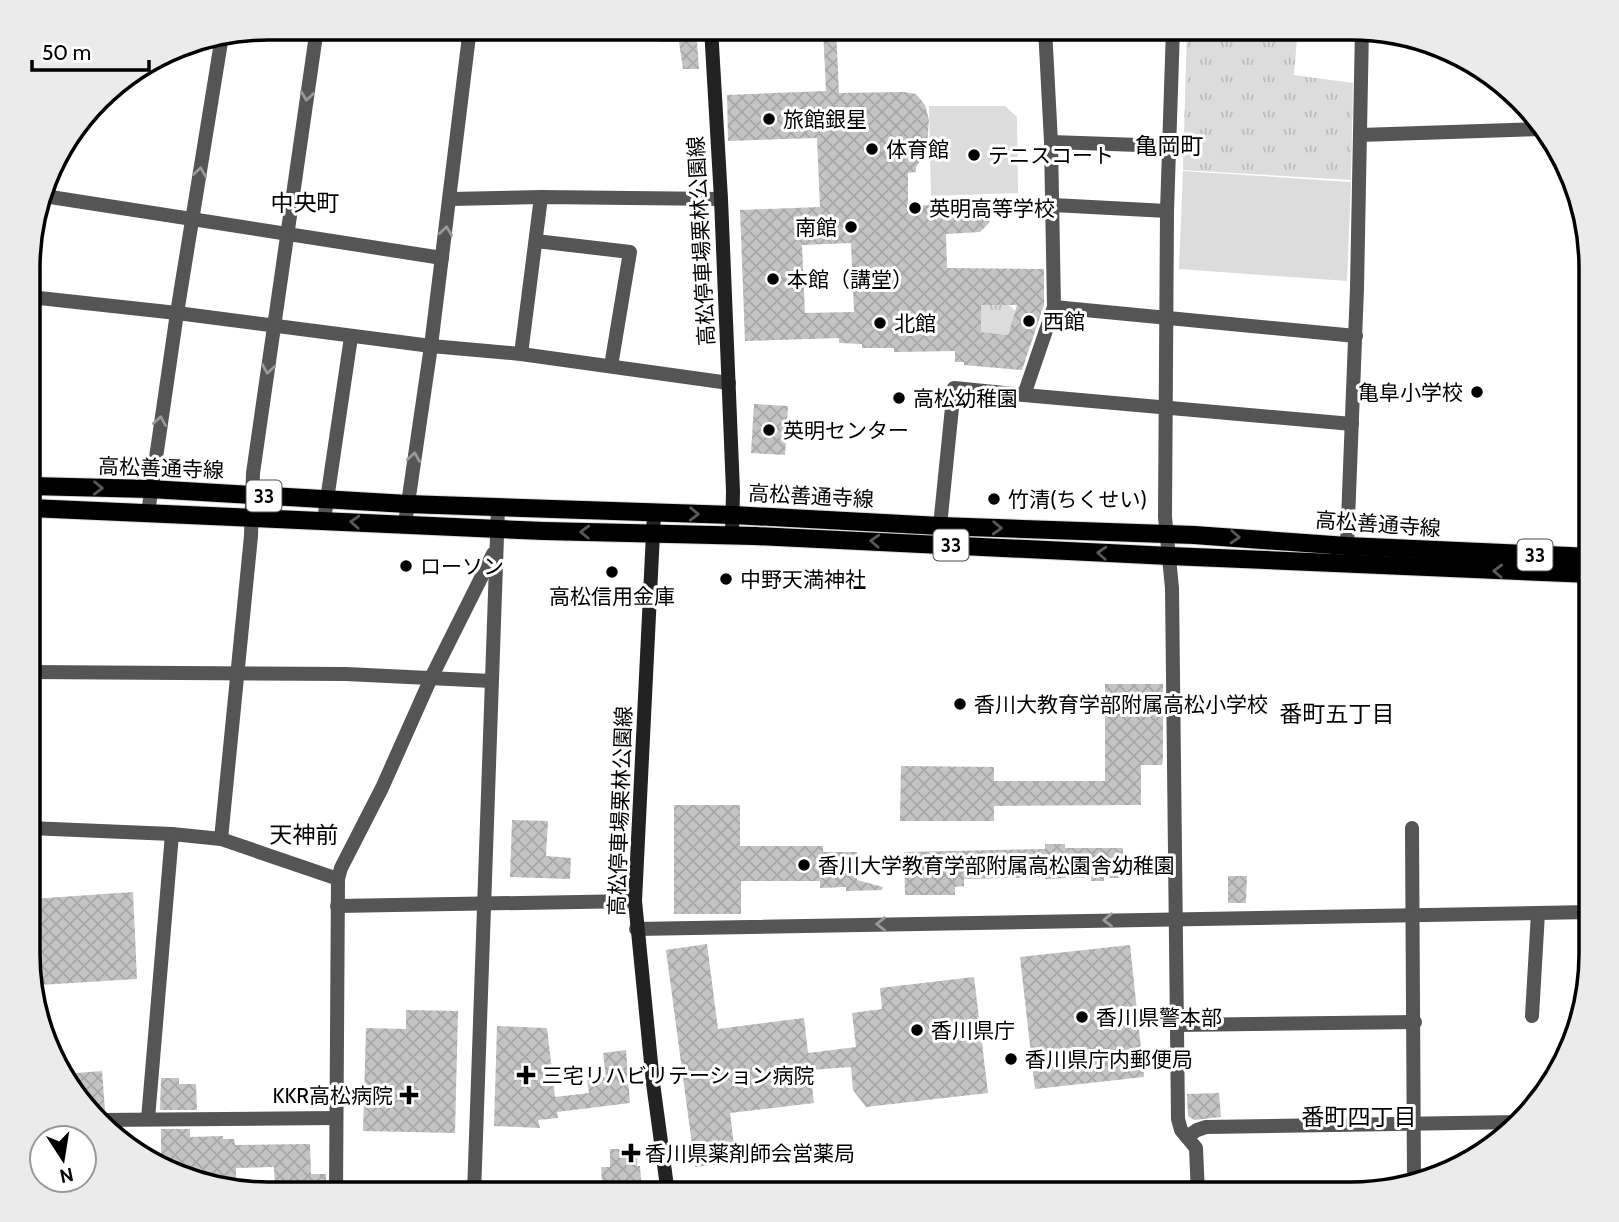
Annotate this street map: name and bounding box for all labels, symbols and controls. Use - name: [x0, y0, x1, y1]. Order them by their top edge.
- scale bar: [32, 28, 149, 72]
- text: 50 m: [42, 40, 91, 65]
- one-way arrow: [300, 90, 315, 101]
- place label: 旅館銀星: [783, 107, 867, 132]
- marker: 旅館銀星: [761, 111, 777, 127]
- district label: 亀岡町: [1135, 132, 1204, 160]
- street label: 高松停車場栗林公園線: [683, 135, 719, 347]
- place label: 体育館: [886, 137, 949, 162]
- marker: 体育館: [864, 141, 880, 157]
- place label: テニスコート: [988, 143, 1114, 168]
- marker: テニスコート: [966, 147, 982, 163]
- one-way arrow: [192, 166, 207, 178]
- district label: 中央町: [271, 189, 340, 217]
- place label: 英明高等学校: [929, 196, 1055, 221]
- marker: 英明高等学校: [907, 200, 923, 216]
- place label: 南館: [795, 215, 837, 240]
- marker: 南館: [843, 219, 859, 235]
- one-way arrow: [438, 225, 453, 237]
- place label: 本館（講堂）: [787, 267, 913, 292]
- marker: 本館（講堂）: [765, 271, 781, 287]
- place label: 西館: [1043, 309, 1085, 334]
- place label: 北館: [894, 311, 936, 336]
- marker: 西館: [1021, 313, 1037, 329]
- marker: 北館: [872, 315, 888, 331]
- one-way arrow: [261, 363, 276, 375]
- place label: 亀阜小学校: [1358, 380, 1463, 405]
- marker: 亀阜小学校: [1469, 384, 1485, 400]
- place label: 高松幼稚園: [913, 386, 1018, 411]
- marker: 高松幼稚園: [891, 390, 907, 406]
- one-way arrow: [152, 415, 167, 427]
- place label: 英明センター: [783, 418, 909, 443]
- marker: 英明センター: [761, 422, 777, 438]
- one-way arrow: [406, 451, 421, 462]
- street label: 高松善通寺線: [98, 453, 224, 483]
- one-way arrow: [93, 480, 104, 495]
- street label: 高松善通寺線: [747, 480, 875, 512]
- road number: 33: [246, 481, 282, 512]
- place label: 竹清(ちくせい): [1008, 487, 1147, 512]
- marker: 竹清(ちくせい): [986, 491, 1002, 507]
- one-way arrow: [689, 506, 700, 522]
- street label: 高松善通寺線: [1314, 507, 1442, 541]
- one-way arrow: [349, 514, 360, 529]
- one-way arrow: [992, 521, 1003, 536]
- one-way arrow: [580, 525, 591, 540]
- road number: 33: [934, 530, 968, 560]
- one-way arrow: [1230, 530, 1241, 545]
- one-way arrow: [869, 534, 880, 549]
- road number: 33: [1518, 540, 1552, 570]
- one-way arrow: [1096, 545, 1107, 560]
- place label: ローソン: [420, 554, 504, 579]
- marker: ローソン: [398, 558, 414, 574]
- one-way arrow: [1492, 563, 1503, 578]
- marker: 高松信用金庫: [604, 564, 620, 580]
- place label: 中野天満神社: [740, 567, 866, 592]
- marker: 中野天満神社: [718, 571, 734, 587]
- place label: 高松信用金庫: [549, 584, 675, 609]
- place label: 香川大教育学部附属高松小学校: [974, 692, 1268, 717]
- marker: 香川大教育学部附属高松小学校: [952, 696, 968, 712]
- district label: 番町五丁目: [1280, 700, 1395, 728]
- street label: 高松停車場栗林公園線: [604, 706, 636, 916]
- district label: 天神前: [270, 821, 339, 849]
- place label: 香川大学教育学部附属高松園舎幼稚園: [818, 853, 1175, 878]
- marker: 香川大学教育学部附属高松園舎幼稚園: [796, 857, 812, 873]
- one-way arrow: [1103, 912, 1113, 928]
- one-way arrow: [875, 917, 886, 932]
- place label: 香川県警本部: [1096, 1005, 1222, 1030]
- marker: 香川県警本部: [1074, 1009, 1090, 1025]
- place label: 香川県庁: [931, 1018, 1015, 1043]
- marker: 香川県庁: [909, 1022, 925, 1038]
- place label: 香川県庁内郵便局: [1025, 1047, 1193, 1072]
- marker: 香川県庁内郵便局: [1003, 1051, 1019, 1067]
- place label: 三宅リハビリテーション病院: [542, 1063, 815, 1088]
- marker: 三宅リハビリテーション病院: [516, 1065, 536, 1085]
- place label: KKR高松病院: [273, 1083, 393, 1108]
- marker: KKR高松病院: [399, 1085, 419, 1105]
- district label: 番町四丁目: [1302, 1103, 1417, 1131]
- north arrow: [28, 1124, 98, 1194]
- place label: 香川県薬剤師会営薬局: [645, 1141, 855, 1166]
- marker: 香川県薬剤師会営薬局: [623, 1145, 639, 1161]
- text: N: [57, 1162, 75, 1188]

